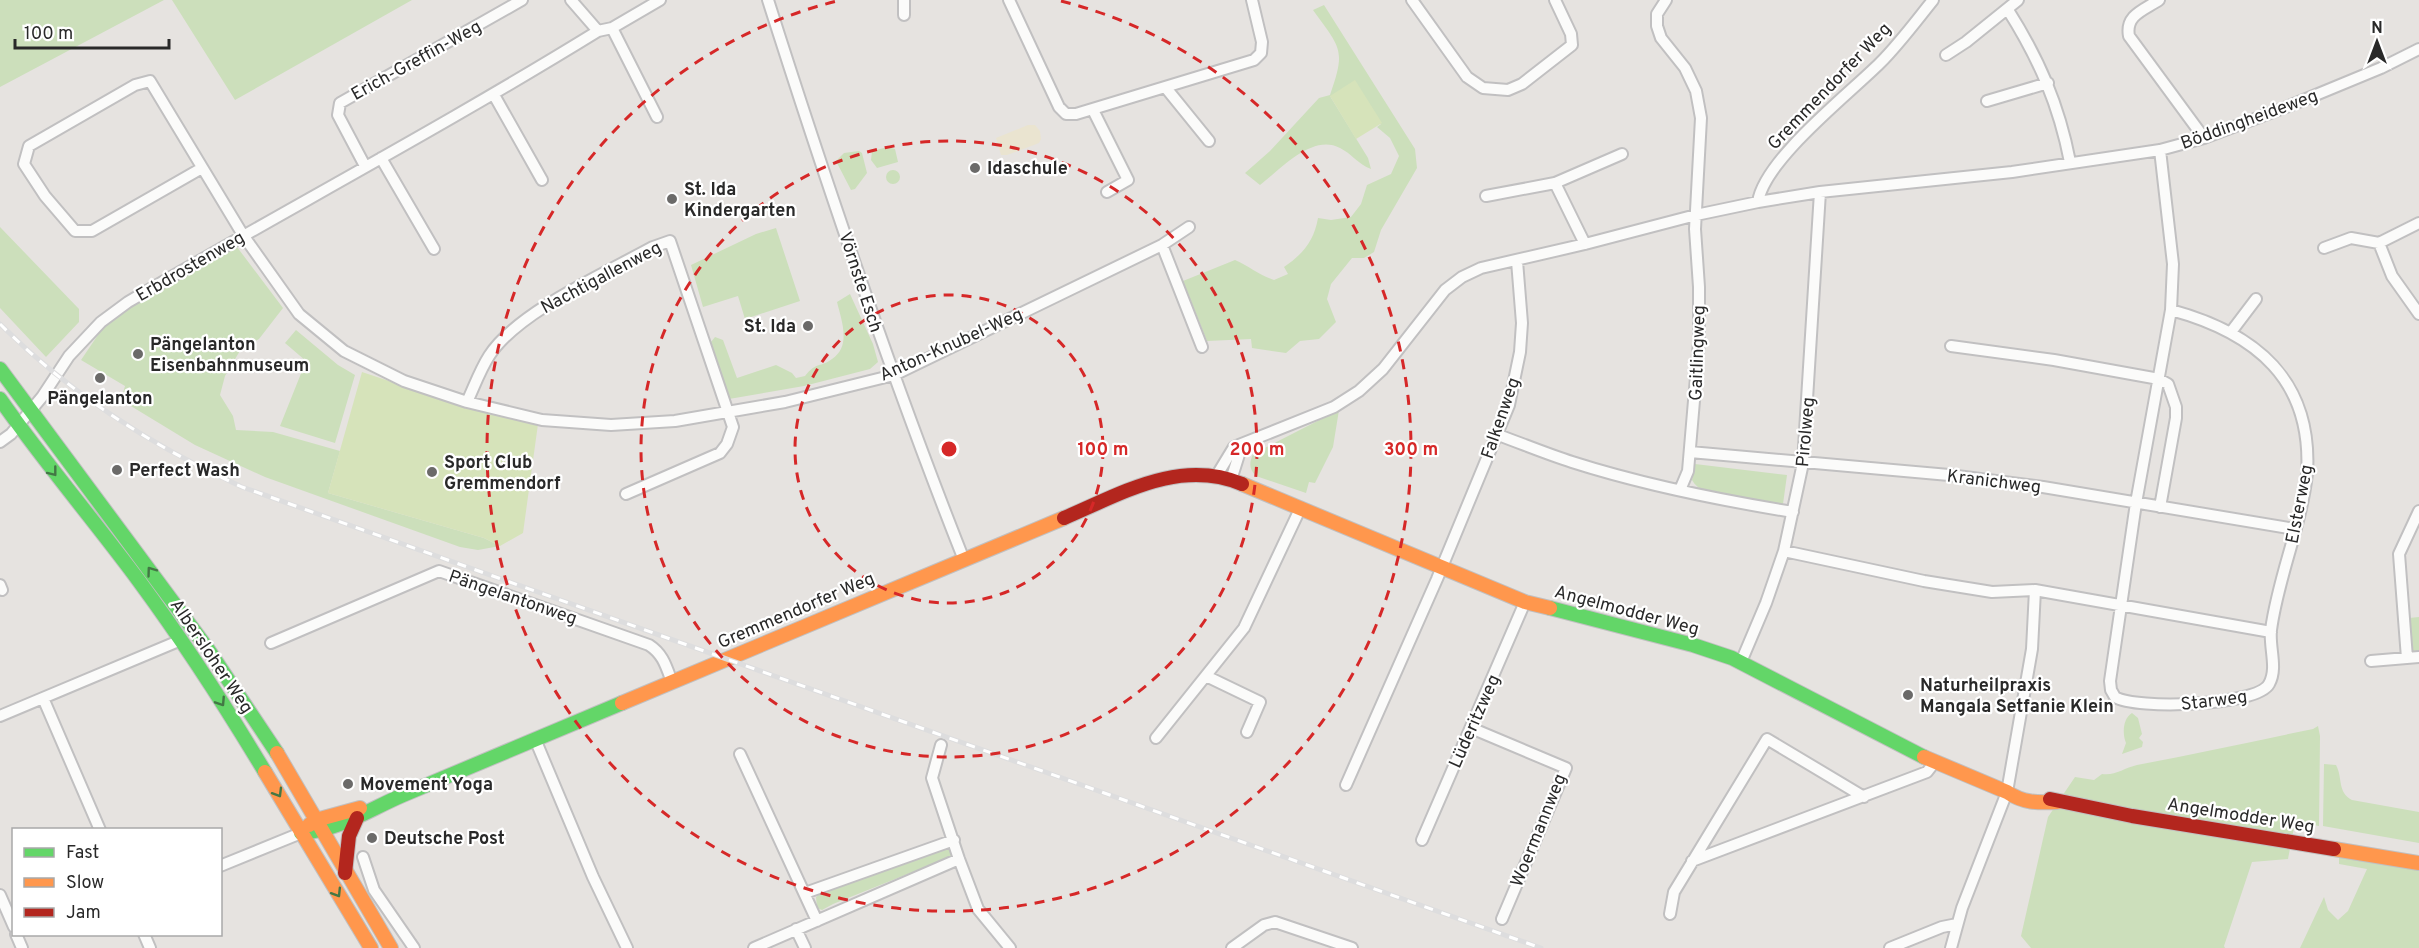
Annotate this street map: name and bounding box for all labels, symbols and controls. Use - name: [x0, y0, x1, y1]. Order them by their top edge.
- scale bar: [15, 12, 170, 50]
- north arrow: [2347, 12, 2407, 72]
- street label: Erich-Greffin-Weg: [347, 16, 486, 107]
- street label: Gremmendorfer Weg: [1763, 18, 1897, 156]
- text: N: [2371, 19, 2383, 39]
- text: 100 m: [24, 23, 73, 46]
- street label: Böddingheideweg: [2178, 85, 2321, 156]
- place label: Idaschule: [987, 158, 1068, 181]
- marker: Idaschule: [968, 161, 982, 175]
- place label: St. Ida Kindergarten: [684, 179, 796, 223]
- marker: St. Ida Kindergarten: [665, 192, 679, 206]
- street label: Erbdrostenweg: [132, 227, 249, 308]
- street label: Vörnste Esch: [832, 229, 887, 336]
- street label: Nachtigallenweg: [537, 237, 666, 320]
- street label: Anton-Knubel-Weg: [876, 303, 1027, 387]
- street label: Gaitlingweg: [1685, 305, 1712, 401]
- place label: St. Ida: [744, 316, 796, 339]
- marker: St. Ida: [801, 319, 815, 333]
- place label: Pängelanton Eisenbahnmuseum: [150, 334, 309, 378]
- marker: Pängelanton Eisenbahnmuseum: [131, 347, 145, 361]
- marker: Pängelanton: [93, 371, 107, 385]
- street label: Falkenweg: [1477, 375, 1526, 462]
- place label: Pängelanton: [47, 388, 153, 411]
- street label: Pirolweg: [1792, 396, 1821, 468]
- centre of rings: [939, 439, 959, 459]
- text: 100 m: [1077, 439, 1129, 462]
- text: 200 m: [1229, 439, 1285, 462]
- text: 300 m: [1384, 439, 1438, 462]
- place label: Sport Club Gremmendorf: [444, 452, 561, 496]
- place label: Perfect Wash: [129, 460, 240, 483]
- marker: Perfect Wash: [110, 463, 124, 477]
- street label: Elsterweg: [2282, 463, 2319, 546]
- one-way arrow: [46, 465, 57, 476]
- marker: Sport Club Gremmendorf: [425, 465, 439, 479]
- street label: Kranichweg: [1945, 465, 2042, 500]
- street label: Pängelantonweg: [445, 566, 580, 631]
- one-way arrow: [147, 567, 158, 578]
- street label: Gremmendorfer Weg: [715, 568, 879, 655]
- street label: Angelmodder Weg: [1552, 581, 1701, 642]
- street label: Albersloher Weg: [164, 595, 258, 719]
- street label: Lüderitzweg: [1445, 671, 1506, 772]
- place label: Naturheilpraxis Mangala Setfanie Klein: [1920, 675, 2114, 719]
- street label: Starweg: [2180, 686, 2249, 717]
- marker: Naturheilpraxis Mangala Setfanie Klein: [1901, 688, 1915, 702]
- one-way arrow: [214, 696, 226, 706]
- street label: Woermannweg: [1506, 771, 1573, 891]
- place label: Movement Yoga: [360, 774, 493, 797]
- marker: Movement Yoga: [341, 777, 355, 791]
- one-way arrow: [271, 787, 282, 797]
- street label: Angelmodder Weg: [2165, 793, 2316, 839]
- legend: [12, 828, 222, 936]
- place label: Deutsche Post: [384, 828, 505, 851]
- marker: Deutsche Post: [365, 831, 379, 845]
- text: Fast: [66, 842, 99, 865]
- text: Slow: [66, 872, 104, 895]
- one-way arrow: [330, 887, 342, 897]
- text: Jam: [66, 902, 101, 925]

